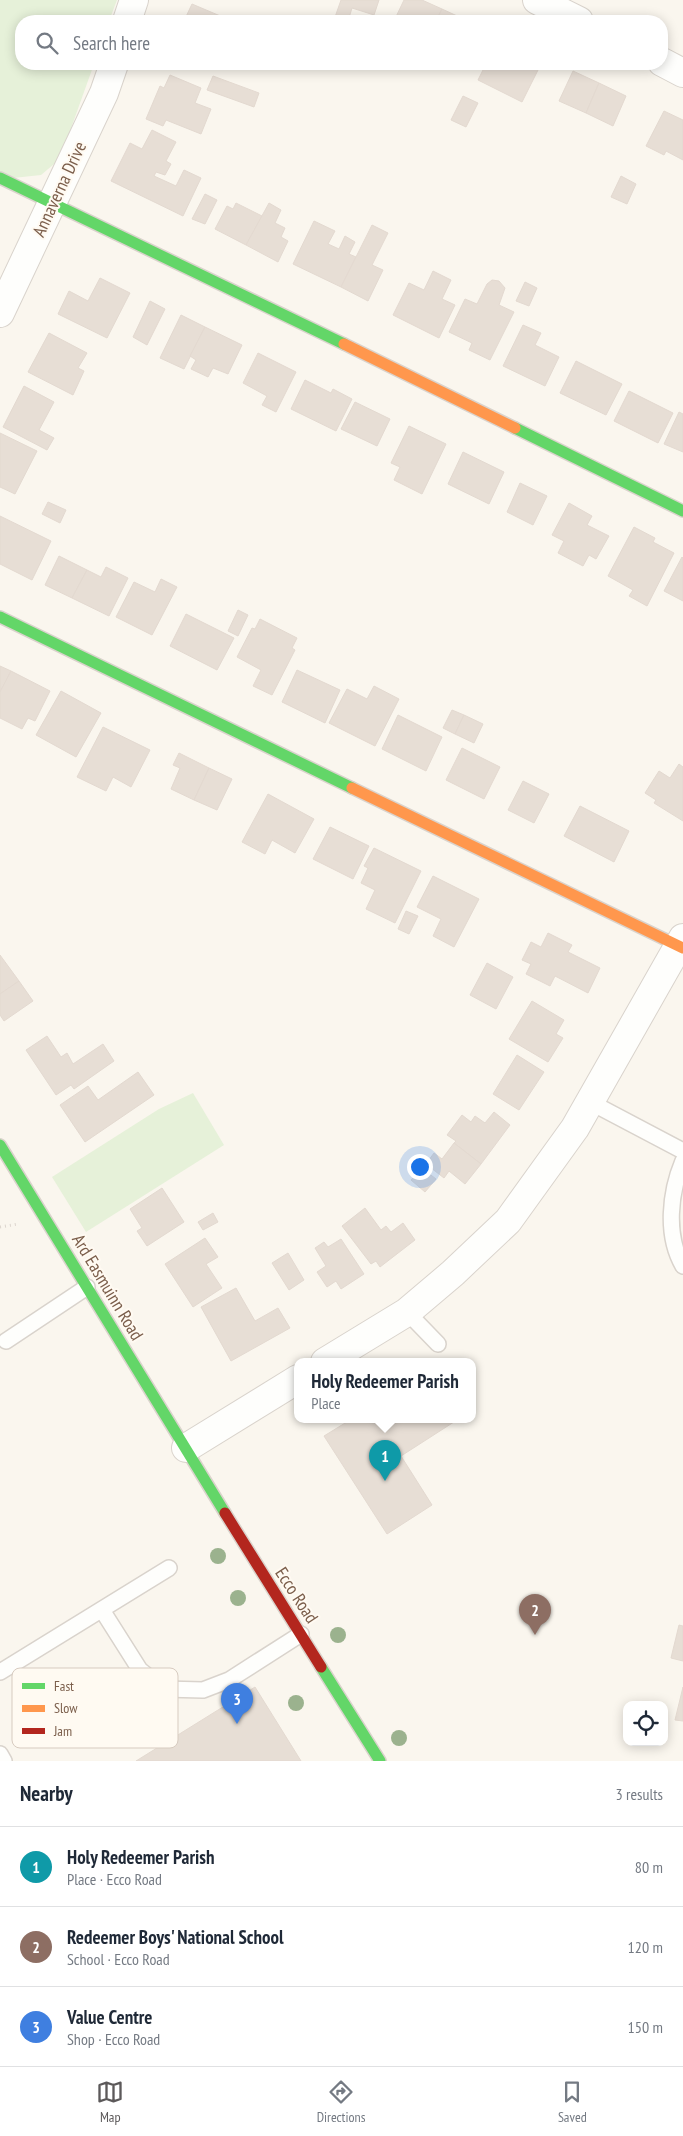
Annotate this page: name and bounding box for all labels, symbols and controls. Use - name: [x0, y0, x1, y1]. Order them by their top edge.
- search box: [15, 15, 668, 70]
- icon: search: [33, 29, 61, 57]
- text: Search here: [73, 31, 150, 55]
- street label: Annaverna Drive: [27, 138, 91, 240]
- your location: [407, 1154, 433, 1180]
- street label: Ard Easmuinn Road: [67, 1230, 149, 1344]
- popup: [294, 1358, 476, 1423]
- text: Holy Redeemer Parish: [311, 1369, 459, 1393]
- text: Place: [311, 1393, 341, 1413]
- pin: 1: [369, 1440, 401, 1481]
- street label: Ecco Road: [270, 1563, 324, 1627]
- pin: 2: [519, 1594, 551, 1635]
- legend: [12, 1668, 178, 1748]
- text: Fast: [54, 1677, 74, 1695]
- pin: 3: [221, 1683, 253, 1724]
- text: Slow: [54, 1699, 78, 1717]
- map controls: [623, 1701, 668, 1746]
- button: locate: [623, 1701, 668, 1746]
- text: Jam: [53, 1722, 72, 1740]
- text: Nearby: [20, 1780, 73, 1807]
- text: 3 results: [616, 1784, 663, 1804]
- text: Holy Redeemer Parish: [67, 1845, 214, 1869]
- text: 1: [32, 1857, 40, 1877]
- text: 80 m: [635, 1857, 663, 1877]
- text: Place · Ecco Road: [67, 1869, 162, 1889]
- text: Redeemer Boys' National School: [67, 1925, 284, 1949]
- text: 2: [32, 1937, 40, 1957]
- text: 120 m: [628, 1937, 663, 1957]
- text: School · Ecco Road: [67, 1949, 170, 1969]
- text: Value Centre: [67, 2005, 152, 2029]
- text: 3: [32, 2017, 40, 2037]
- text: 150 m: [628, 2017, 663, 2037]
- text: Shop · Ecco Road: [67, 2029, 160, 2049]
- tab: Map: [96, 2078, 124, 2126]
- tab: Directions: [317, 2078, 365, 2126]
- tab: Saved: [558, 2078, 587, 2126]

